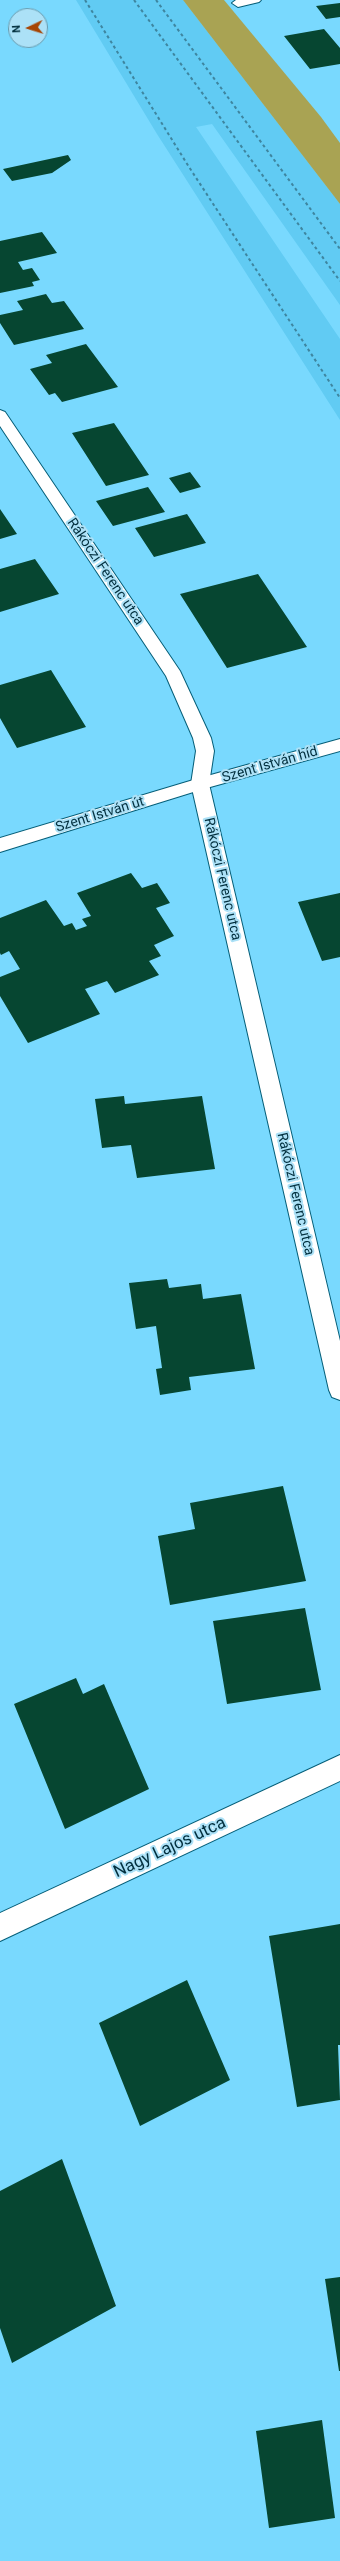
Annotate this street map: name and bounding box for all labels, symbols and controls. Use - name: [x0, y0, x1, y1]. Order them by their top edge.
- north arrow: [8, 8, 48, 48]
- text: N: [10, 24, 23, 33]
- street label: Rákóczi Ferenc utca: [63, 515, 147, 629]
- street label: Szent István híd: [220, 743, 320, 787]
- street label: Szent István út: [54, 794, 146, 836]
- street label: Rákóczi Ferenc utca: [200, 816, 244, 942]
- street label: Rákóczi Ferenc utca: [273, 1131, 317, 1257]
- street label: Nagy Lajos utca: [111, 1813, 229, 1883]

